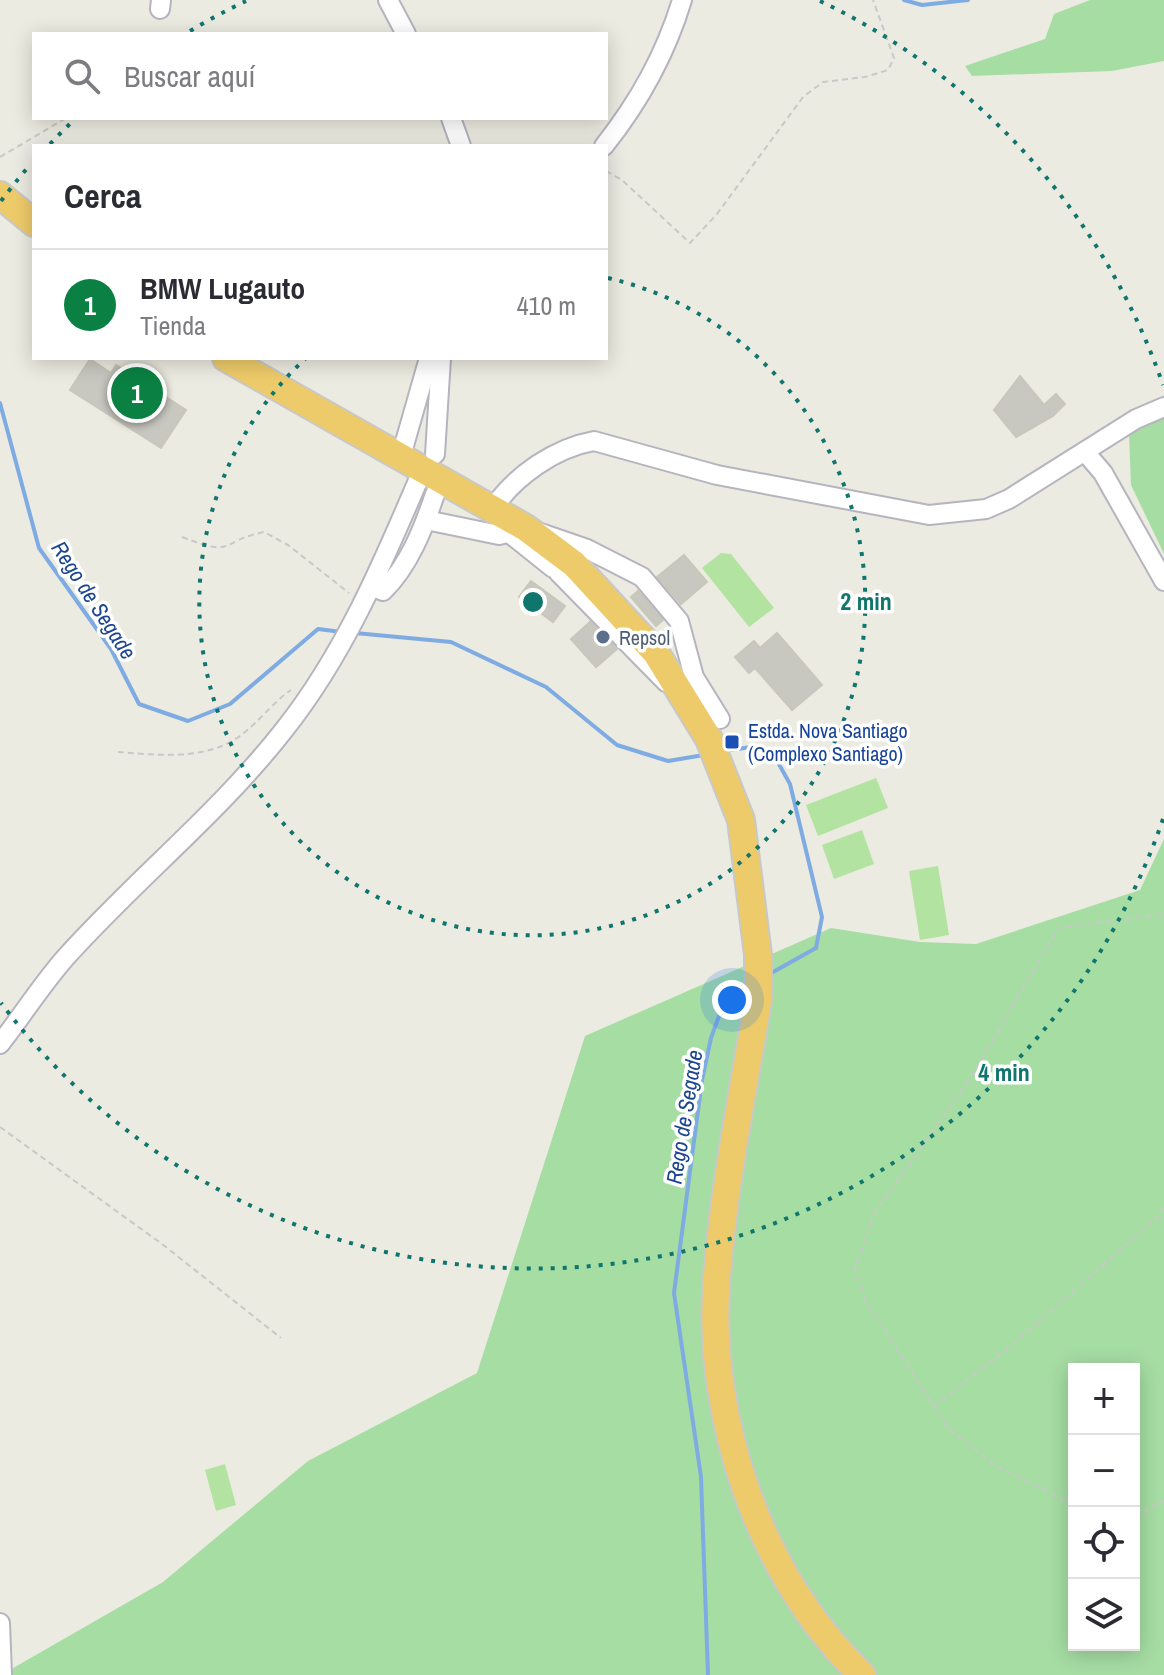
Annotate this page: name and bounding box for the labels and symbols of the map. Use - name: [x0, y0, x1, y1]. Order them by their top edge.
- pin: 1: [111, 363, 163, 423]
- water label: Rego de Segade: [45, 535, 143, 665]
- text: 2 min: [840, 585, 892, 617]
- centre of rings: [519, 588, 547, 616]
- place label: Repsol: [619, 624, 670, 651]
- marker: Repsol: [594, 628, 612, 646]
- place label: Estda. Nova Santiago (Complexo Santiago): [748, 717, 908, 767]
- marker: Estda. Nova Santiago (Complexo Santiago): [723, 733, 741, 751]
- your location: [712, 980, 752, 1020]
- water label: Rego de Segade: [659, 1048, 709, 1186]
- text: 4 min: [978, 1056, 1030, 1088]

